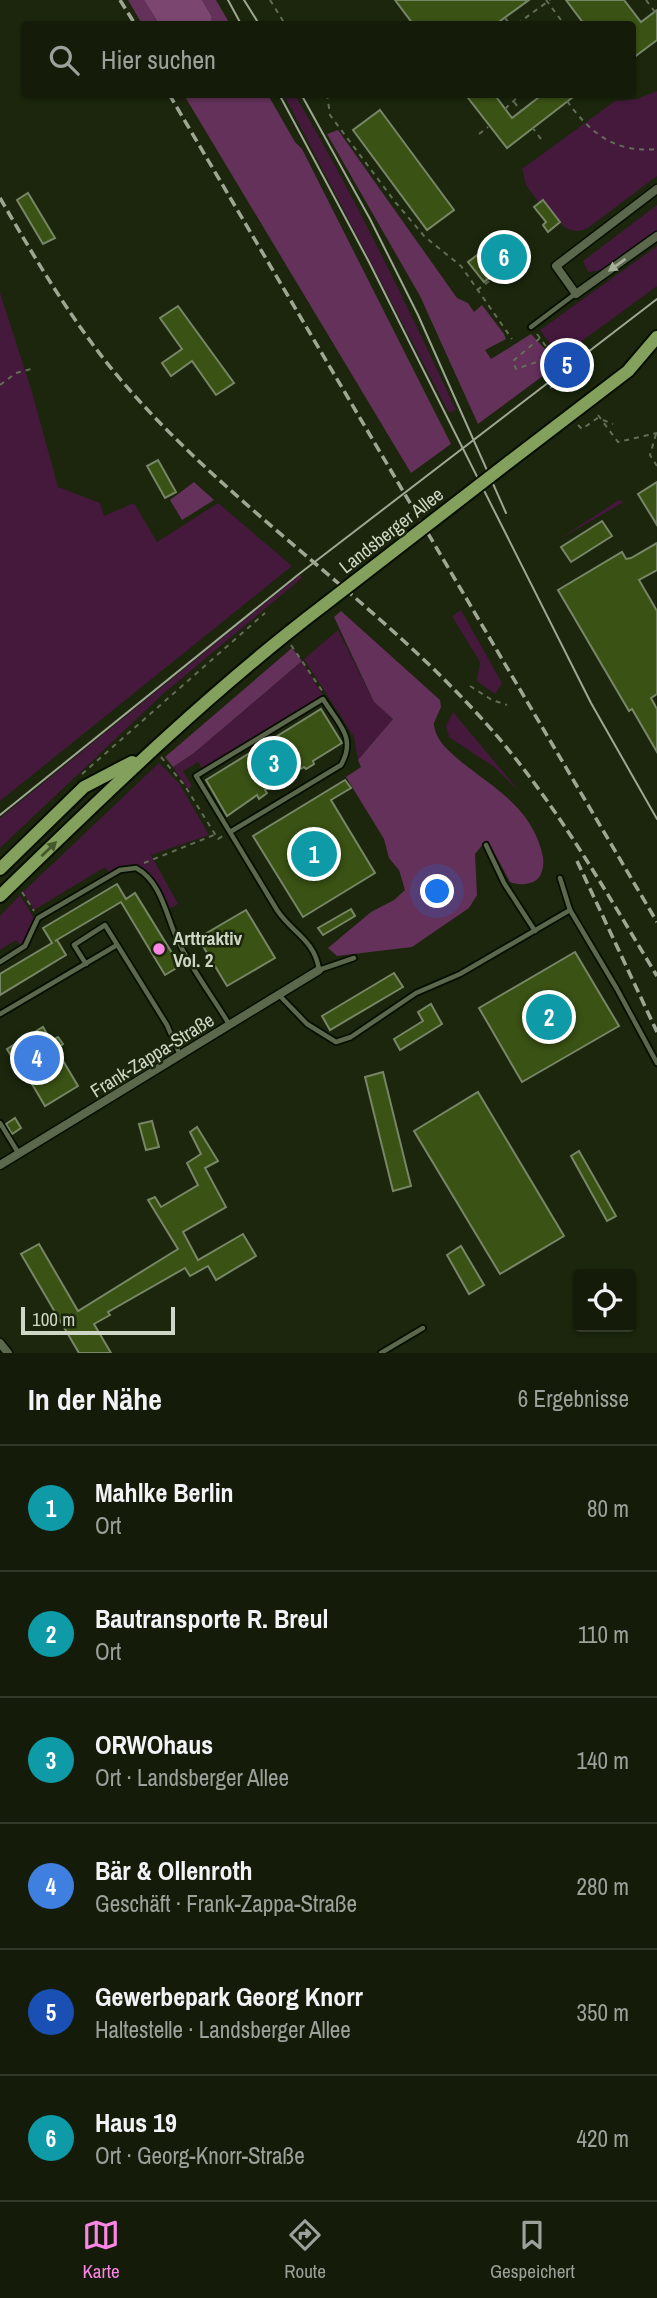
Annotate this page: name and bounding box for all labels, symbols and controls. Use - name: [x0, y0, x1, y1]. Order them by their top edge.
- search box: [21, 21, 636, 98]
- icon: search: [45, 41, 83, 79]
- text: Hier suchen: [101, 42, 216, 77]
- pin: 6: [481, 231, 527, 283]
- one-way arrow: [608, 258, 626, 272]
- pin: 5: [544, 339, 590, 391]
- street label: Landsberger Allee: [334, 481, 448, 579]
- pin: 3: [251, 737, 297, 789]
- pin: 1: [291, 828, 337, 880]
- one-way arrow: [40, 841, 57, 857]
- your location: [420, 874, 454, 908]
- place label: Arttraktiv Vol. 2: [173, 925, 243, 973]
- marker: Arttraktiv Vol. 2: [151, 941, 167, 957]
- pin: 2: [526, 991, 572, 1043]
- street label: Frank-Zappa-Straße: [85, 1007, 219, 1103]
- pin: 4: [14, 1032, 60, 1084]
- map controls: [573, 1269, 636, 1332]
- button: locate: [573, 1269, 636, 1332]
- scale bar: [21, 1304, 175, 1336]
- text: 100 m: [32, 1306, 75, 1332]
- text: In der Nähe: [28, 1379, 162, 1419]
- text: 6 Ergebnisse: [518, 1383, 629, 1414]
- text: Mahlke Berlin: [95, 1475, 234, 1510]
- text: 1: [46, 1493, 56, 1524]
- text: 80 m: [587, 1493, 629, 1524]
- text: Ort: [95, 1510, 121, 1541]
- text: Bautransporte R. Breul: [95, 1601, 328, 1636]
- text: 2: [46, 1619, 56, 1650]
- text: 110 m: [578, 1619, 629, 1650]
- text: Ort: [95, 1636, 121, 1667]
- text: ORWOhaus: [95, 1727, 213, 1762]
- text: 3: [46, 1745, 56, 1776]
- text: 140 m: [577, 1745, 629, 1776]
- text: Ort · Landsberger Allee: [95, 1762, 289, 1793]
- text: Bär & Ollenroth: [95, 1853, 253, 1888]
- text: 4: [46, 1871, 56, 1902]
- text: 280 m: [577, 1871, 629, 1902]
- text: Geschäft · Frank-Zappa-Straße: [95, 1888, 357, 1919]
- text: Gewerbepark Georg Knorr: [95, 1979, 363, 2014]
- text: 5: [46, 1997, 56, 2028]
- text: 350 m: [577, 1997, 629, 2028]
- text: Haltestelle · Landsberger Allee: [95, 2014, 351, 2045]
- text: Haus 19: [95, 2105, 177, 2140]
- text: 6: [46, 2123, 56, 2154]
- text: 420 m: [577, 2123, 629, 2154]
- text: Ort · Georg-Knorr-Straße: [95, 2140, 305, 2171]
- tab: Karte: [82, 2216, 120, 2284]
- tab: Route: [284, 2216, 326, 2284]
- tab: Gespeichert: [490, 2216, 575, 2284]

